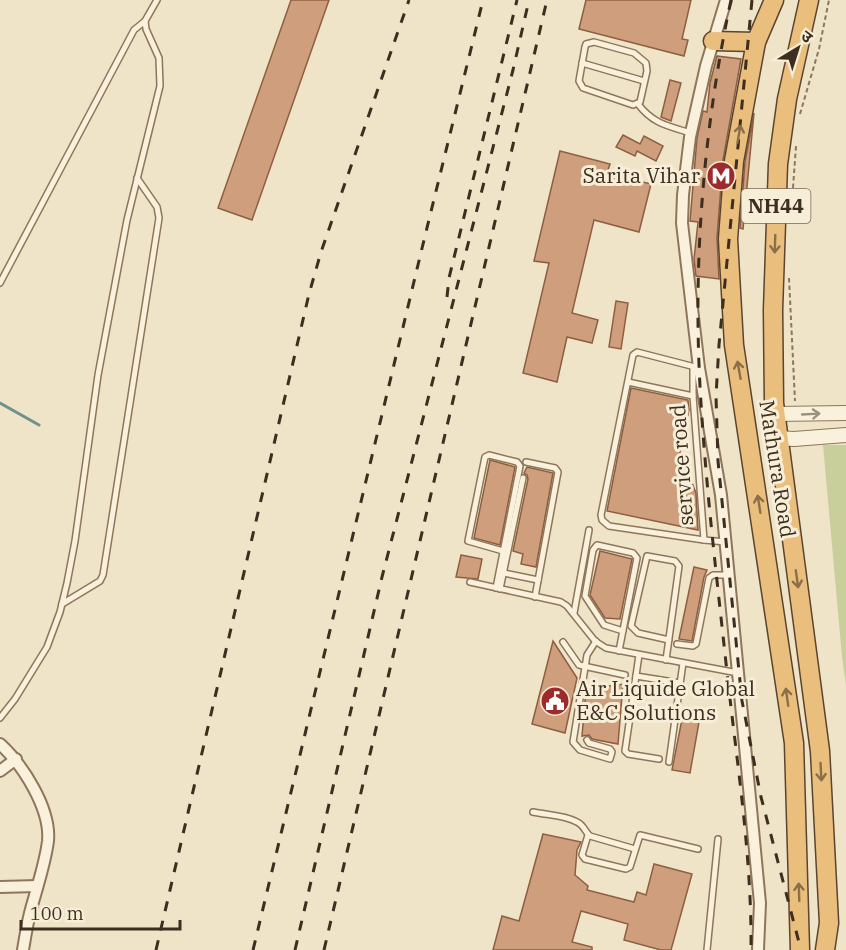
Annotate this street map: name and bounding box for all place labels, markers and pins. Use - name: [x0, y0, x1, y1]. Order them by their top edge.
- metro station icon: Sarita Vihar: [705, 160, 737, 192]
- place label: Sarita Vihar: [583, 161, 701, 189]
- place label: Air Liquide Global E&C Solutions: [576, 674, 755, 726]
- public building icon: Air Liquide Global E&C Solutions: [539, 685, 571, 717]

